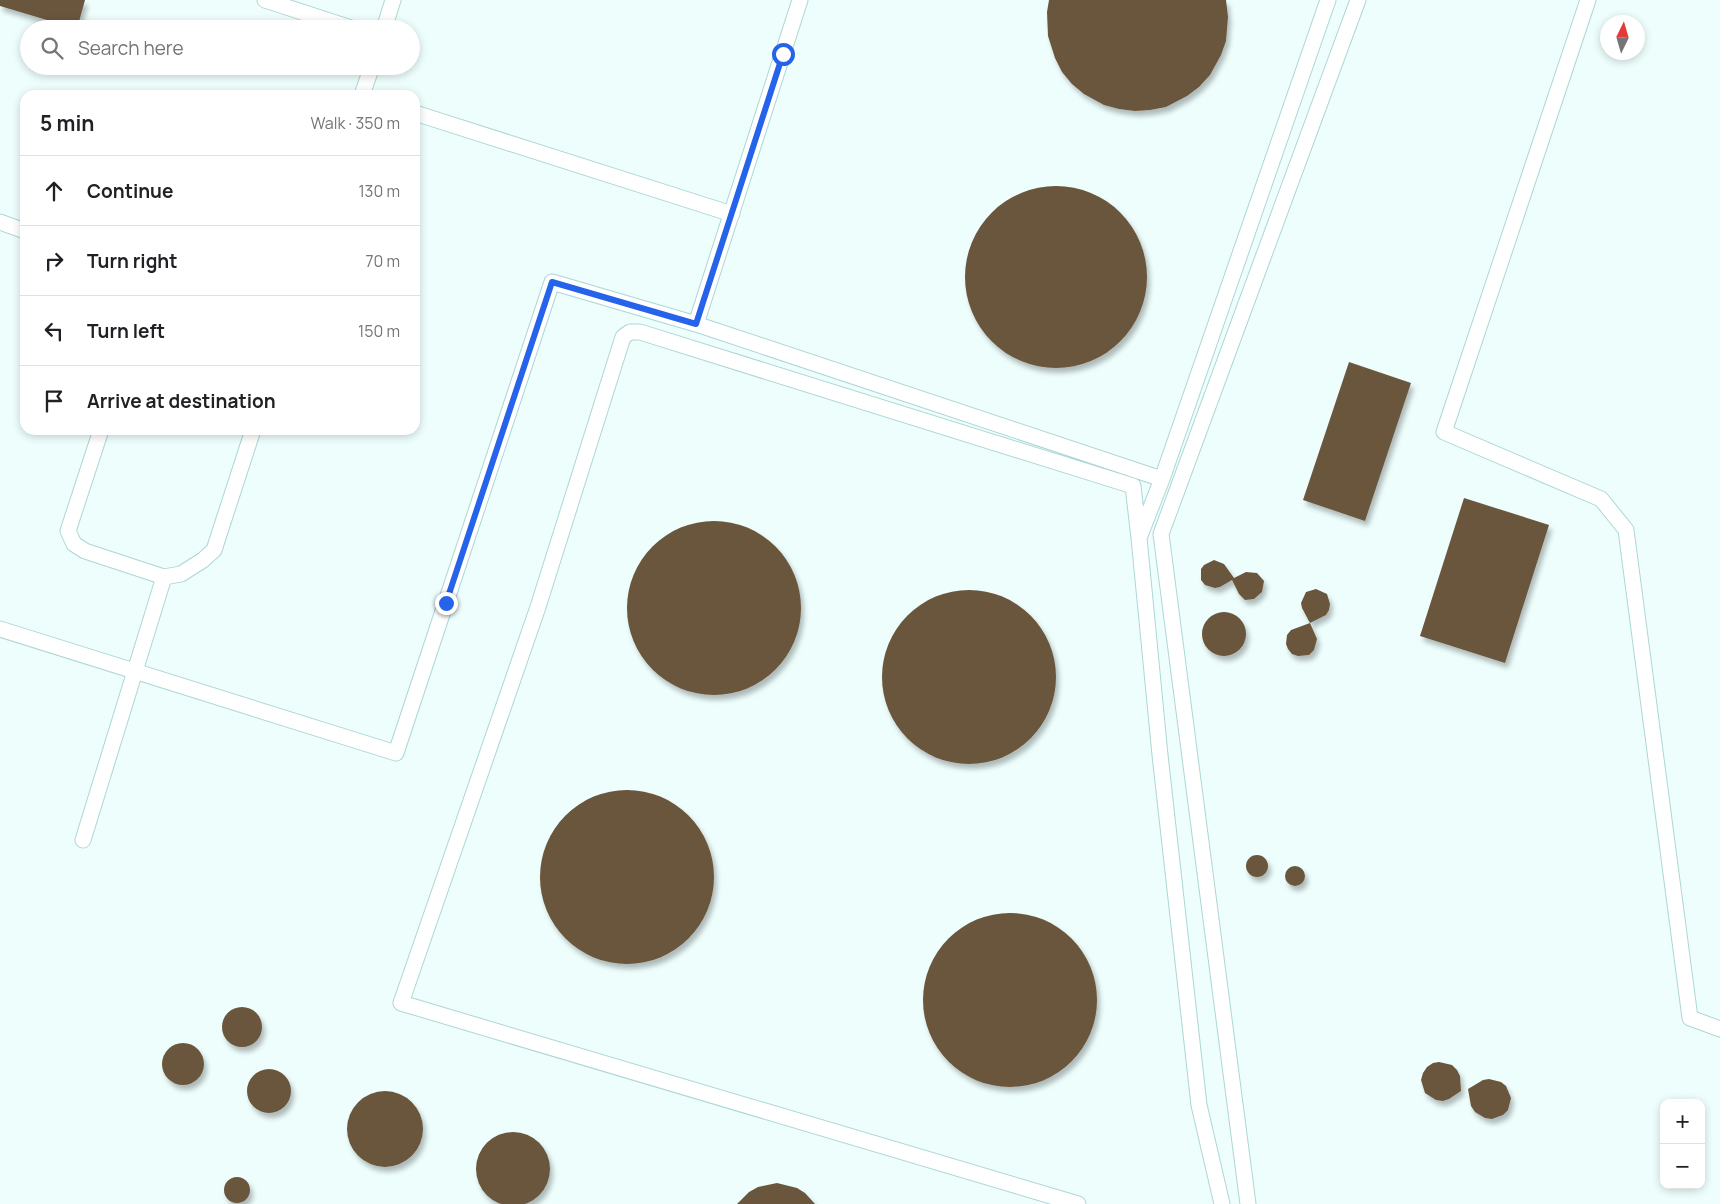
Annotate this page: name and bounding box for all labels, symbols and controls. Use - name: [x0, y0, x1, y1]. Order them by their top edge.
- north arrow: [1600, 15, 1645, 60]
- search box: [20, 20, 420, 75]
- icon: search: [38, 34, 66, 62]
- text: Search here: [78, 35, 184, 61]
- route start: [772, 43, 795, 66]
- text: 5 min: [40, 109, 94, 137]
- text: Walk · 350 m: [311, 112, 400, 134]
- icon: ahead: [40, 177, 68, 205]
- text: Continue: [87, 178, 173, 204]
- text: 130 m: [358, 180, 400, 202]
- icon: right: [40, 247, 68, 275]
- text: Turn right: [87, 248, 177, 274]
- text: 70 m: [365, 250, 400, 272]
- icon: left: [40, 317, 68, 345]
- text: Turn left: [87, 318, 165, 344]
- text: 150 m: [358, 320, 400, 342]
- icon: arrive: [40, 387, 68, 415]
- text: Arrive at destination: [87, 388, 276, 414]
- route end: [435, 592, 458, 615]
- map controls: [1660, 1099, 1705, 1189]
- button: +: [1660, 1099, 1705, 1144]
- button: −: [1660, 1144, 1705, 1189]

